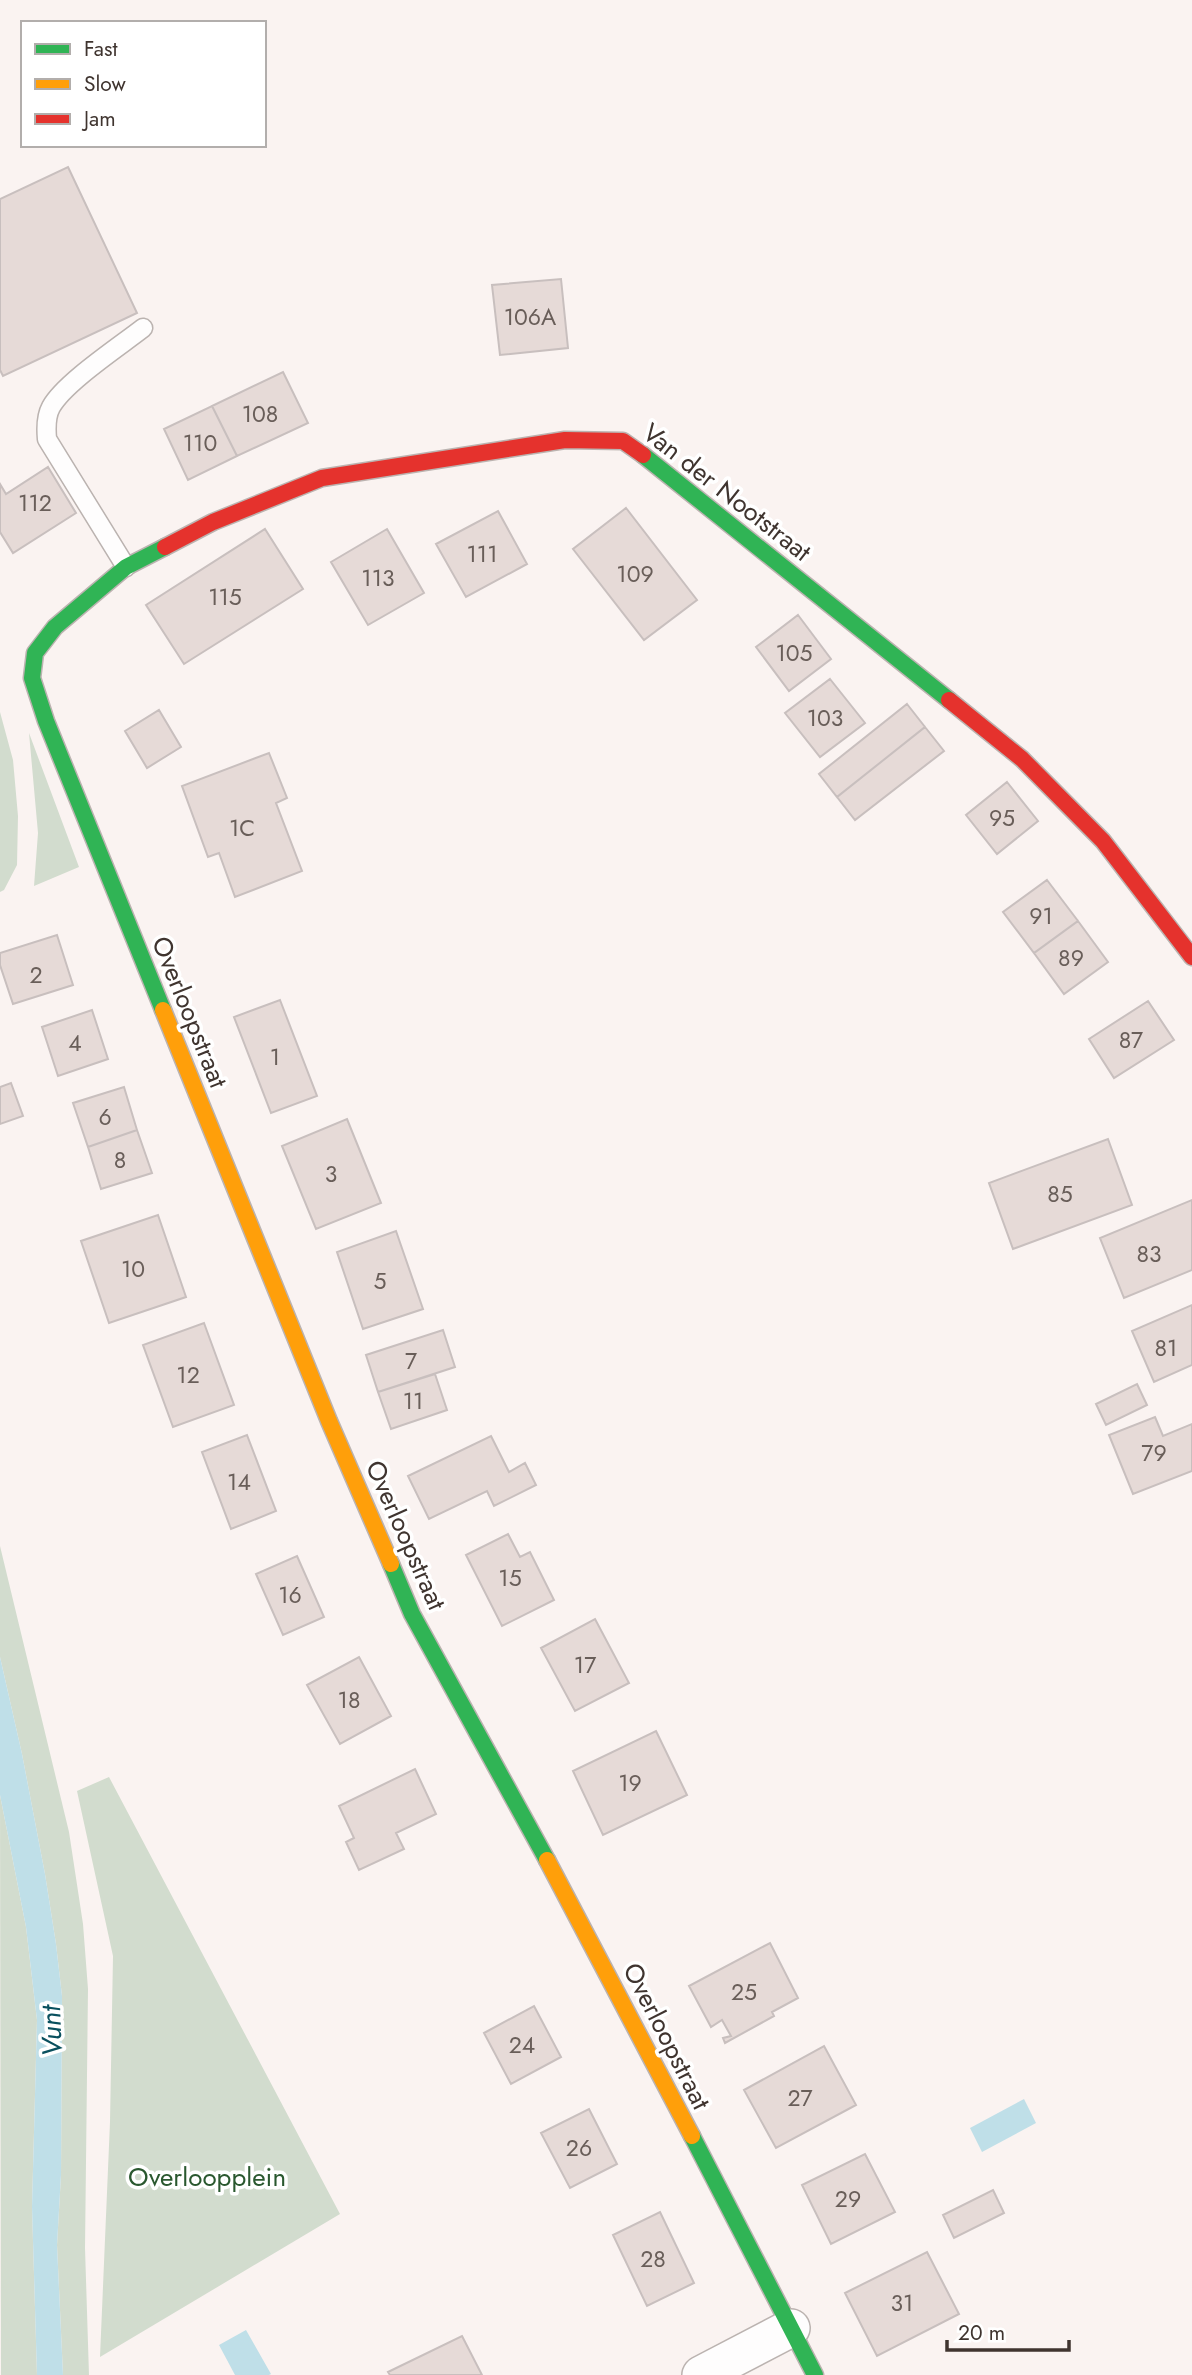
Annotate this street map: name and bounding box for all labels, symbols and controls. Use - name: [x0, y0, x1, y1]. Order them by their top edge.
- legend: [21, 21, 266, 147]
- text: Fast: [84, 34, 117, 64]
- text: Slow: [84, 69, 126, 99]
- text: Jam: [81, 104, 116, 134]
- house number: 106A: [504, 300, 557, 334]
- house number: 108: [242, 397, 278, 431]
- street label: Van der Nootstraat: [634, 414, 820, 571]
- house number: 110: [183, 426, 217, 460]
- house number: 112: [18, 486, 52, 520]
- house number: 111: [466, 537, 498, 571]
- house number: 109: [616, 557, 654, 591]
- house number: 113: [361, 561, 395, 595]
- house number: 115: [208, 580, 242, 614]
- house number: 105: [775, 636, 813, 670]
- house number: 103: [807, 701, 843, 735]
- house number: 95: [989, 801, 1015, 835]
- house number: 1C: [229, 811, 255, 845]
- house number: 91: [1029, 899, 1053, 933]
- street label: Overloopstraat: [142, 931, 238, 1094]
- house number: 89: [1058, 941, 1084, 975]
- house number: 2: [29, 958, 43, 992]
- house number: 87: [1119, 1023, 1143, 1057]
- house number: 4: [68, 1026, 82, 1060]
- house number: 1: [270, 1040, 280, 1074]
- house number: 6: [98, 1100, 112, 1134]
- house number: 8: [114, 1143, 126, 1177]
- house number: 3: [325, 1157, 337, 1191]
- house number: 85: [1047, 1177, 1073, 1211]
- house number: 83: [1136, 1237, 1162, 1271]
- house number: 10: [121, 1252, 145, 1286]
- house number: 5: [374, 1264, 387, 1298]
- house number: 81: [1155, 1331, 1177, 1365]
- house number: 7: [405, 1344, 417, 1378]
- house number: 12: [176, 1358, 200, 1392]
- house number: 11: [403, 1384, 423, 1418]
- house number: 79: [1141, 1436, 1167, 1470]
- street label: Overloopstraat: [356, 1454, 456, 1617]
- house number: 14: [227, 1465, 251, 1499]
- house number: 15: [498, 1561, 522, 1595]
- house number: 16: [278, 1578, 302, 1612]
- house number: 17: [574, 1648, 596, 1682]
- house number: 18: [338, 1683, 360, 1717]
- house number: 19: [618, 1766, 642, 1800]
- street label: Overloopstraat: [614, 1956, 721, 2117]
- house number: 25: [731, 1975, 757, 2009]
- water label: Vunt: [30, 2003, 73, 2057]
- house number: 24: [509, 2028, 535, 2062]
- house number: 27: [787, 2081, 813, 2115]
- house number: 26: [566, 2131, 592, 2165]
- park label: Overloopplein: [128, 2158, 286, 2196]
- house number: 29: [835, 2182, 861, 2216]
- house number: 28: [640, 2242, 666, 2276]
- house number: 31: [891, 2286, 913, 2320]
- scale bar: [947, 2308, 1070, 2352]
- text: 20 m: [958, 2318, 1005, 2348]

